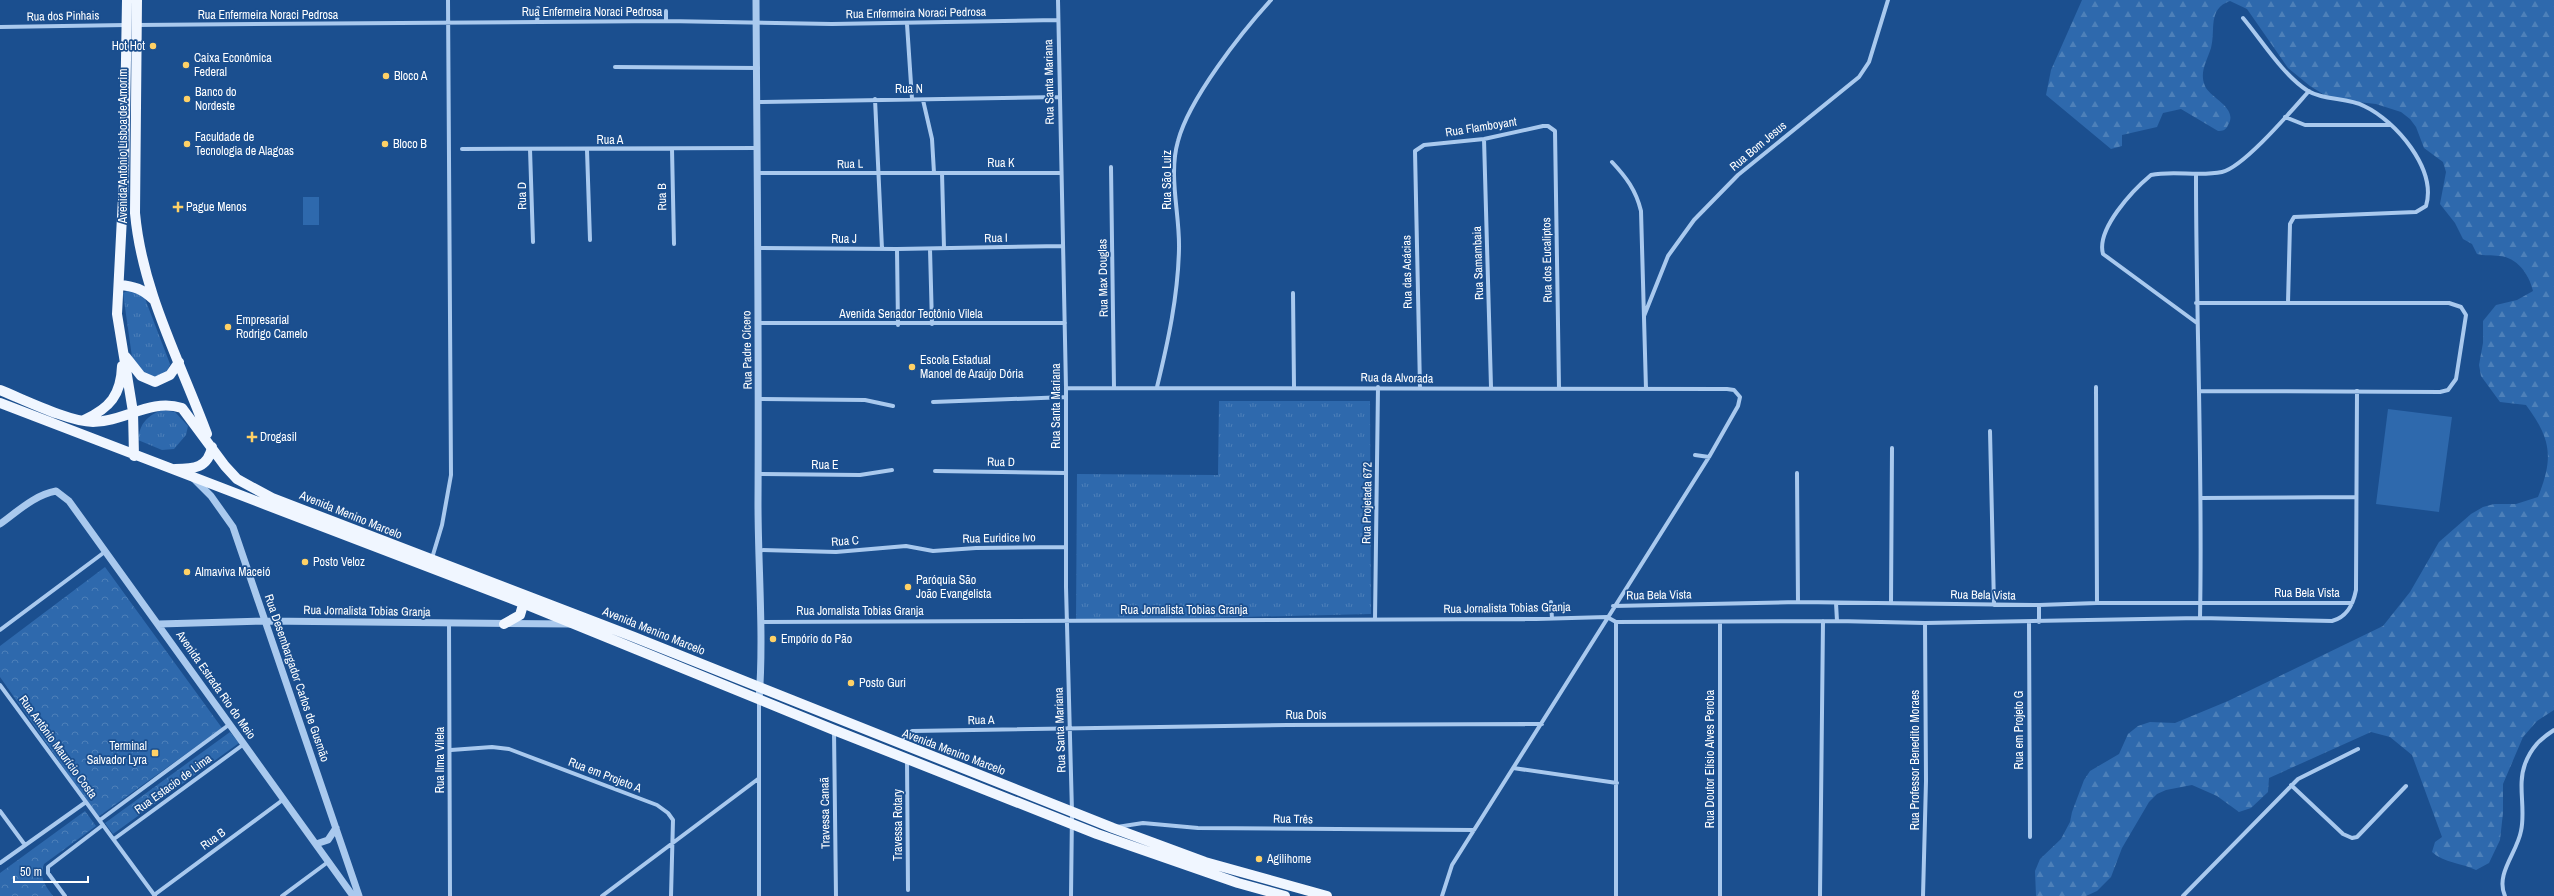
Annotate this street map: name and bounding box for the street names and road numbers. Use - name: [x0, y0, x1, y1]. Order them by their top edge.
- street label: Rua Enfermeira Noraci Pedrosa: [522, 4, 663, 20]
- street label: Rua Enfermeira Noraci Pedrosa: [846, 4, 987, 22]
- street label: Rua dos Pinhais: [26, 7, 100, 25]
- street label: Rua Enfermeira Noraci Pedrosa: [198, 7, 339, 23]
- street label: Rua Santa Mariana: [1040, 39, 1058, 125]
- street label: Avenida Antônio Lisboa de Amorim: [115, 69, 131, 224]
- street label: Rua N: [895, 81, 923, 97]
- street label: Rua Flamboyant: [1444, 113, 1518, 141]
- street label: Rua Bom Jesus: [1726, 118, 1790, 174]
- street label: Rua A: [597, 132, 624, 148]
- street label: Rua São Luiz: [1159, 150, 1175, 210]
- street label: Rua K: [987, 155, 1015, 171]
- street label: Rua L: [837, 156, 864, 172]
- street label: Rua D: [514, 182, 530, 210]
- street label: Rua B: [654, 183, 670, 211]
- street label: Rua dos Eucaliptos: [1538, 217, 1556, 303]
- street label: Rua Samambaia: [1469, 225, 1487, 300]
- street label: Rua I: [984, 230, 1008, 246]
- street label: Rua J: [831, 231, 857, 247]
- street label: Rua das Acácias: [1398, 235, 1416, 309]
- street label: Rua Max Douglas: [1094, 239, 1112, 317]
- street label: Avenida Senador Teotônio Vilela: [838, 306, 983, 322]
- street label: Rua Padre Cícero: [738, 310, 756, 390]
- street label: Rua Santa Mariana: [1048, 363, 1064, 449]
- street label: Rua da Alvorada: [1360, 369, 1434, 387]
- street label: Rua D: [987, 454, 1015, 470]
- street label: Rua E: [811, 457, 839, 473]
- street label: Rua Projetada 672: [1358, 462, 1376, 544]
- street label: Avenida Menino Marcelo: [296, 487, 405, 543]
- street label: Rua Euridice Ivo: [962, 529, 1036, 547]
- street label: Rua C: [831, 532, 859, 550]
- street label: Rua Bela Vista: [2274, 585, 2340, 601]
- street label: Rua Bela Vista: [1626, 586, 1692, 604]
- street label: Rua Bela Vista: [1950, 586, 2016, 604]
- street label: Rua Desembargador Carlos de Gusmão: [261, 592, 333, 764]
- street label: Rua Jornalista Tobias Granja: [1443, 599, 1571, 617]
- street label: Rua Jornalista Tobias Granja: [303, 602, 431, 620]
- street label: Rua Jornalista Tobias Granja: [1120, 602, 1248, 618]
- street label: Avenida Menino Marcelo: [599, 603, 708, 659]
- street label: Rua Jornalista Tobias Granja: [796, 603, 924, 619]
- street label: Avenida Estrada Rio do Meio: [172, 627, 260, 742]
- street label: Rua Santa Mariana: [1050, 687, 1069, 773]
- street label: Rua Doutor Elísio Alves Peroba: [1702, 689, 1718, 828]
- street label: Rua Professor Benedito Moraes: [1907, 690, 1923, 830]
- street label: Rua em Projeto G: [2011, 691, 2027, 769]
- street label: Rua Antônio Maurício Costa: [15, 692, 101, 802]
- street label: Rua Dois: [1285, 707, 1327, 723]
- street label: Rua A: [967, 712, 995, 728]
- street label: Avenida Menino Marcelo: [899, 725, 1008, 779]
- street label: Rua Ilma Vilela: [432, 726, 448, 793]
- street label: Rua Estacio de Lima: [131, 750, 215, 817]
- street label: Rua em Projeto A: [566, 754, 644, 796]
- street label: Travessa Canaã: [816, 776, 834, 849]
- street label: Travessa Rotary: [890, 789, 906, 861]
- street label: Rua Três: [1273, 811, 1313, 827]
- street label: Rua B: [197, 824, 229, 854]

